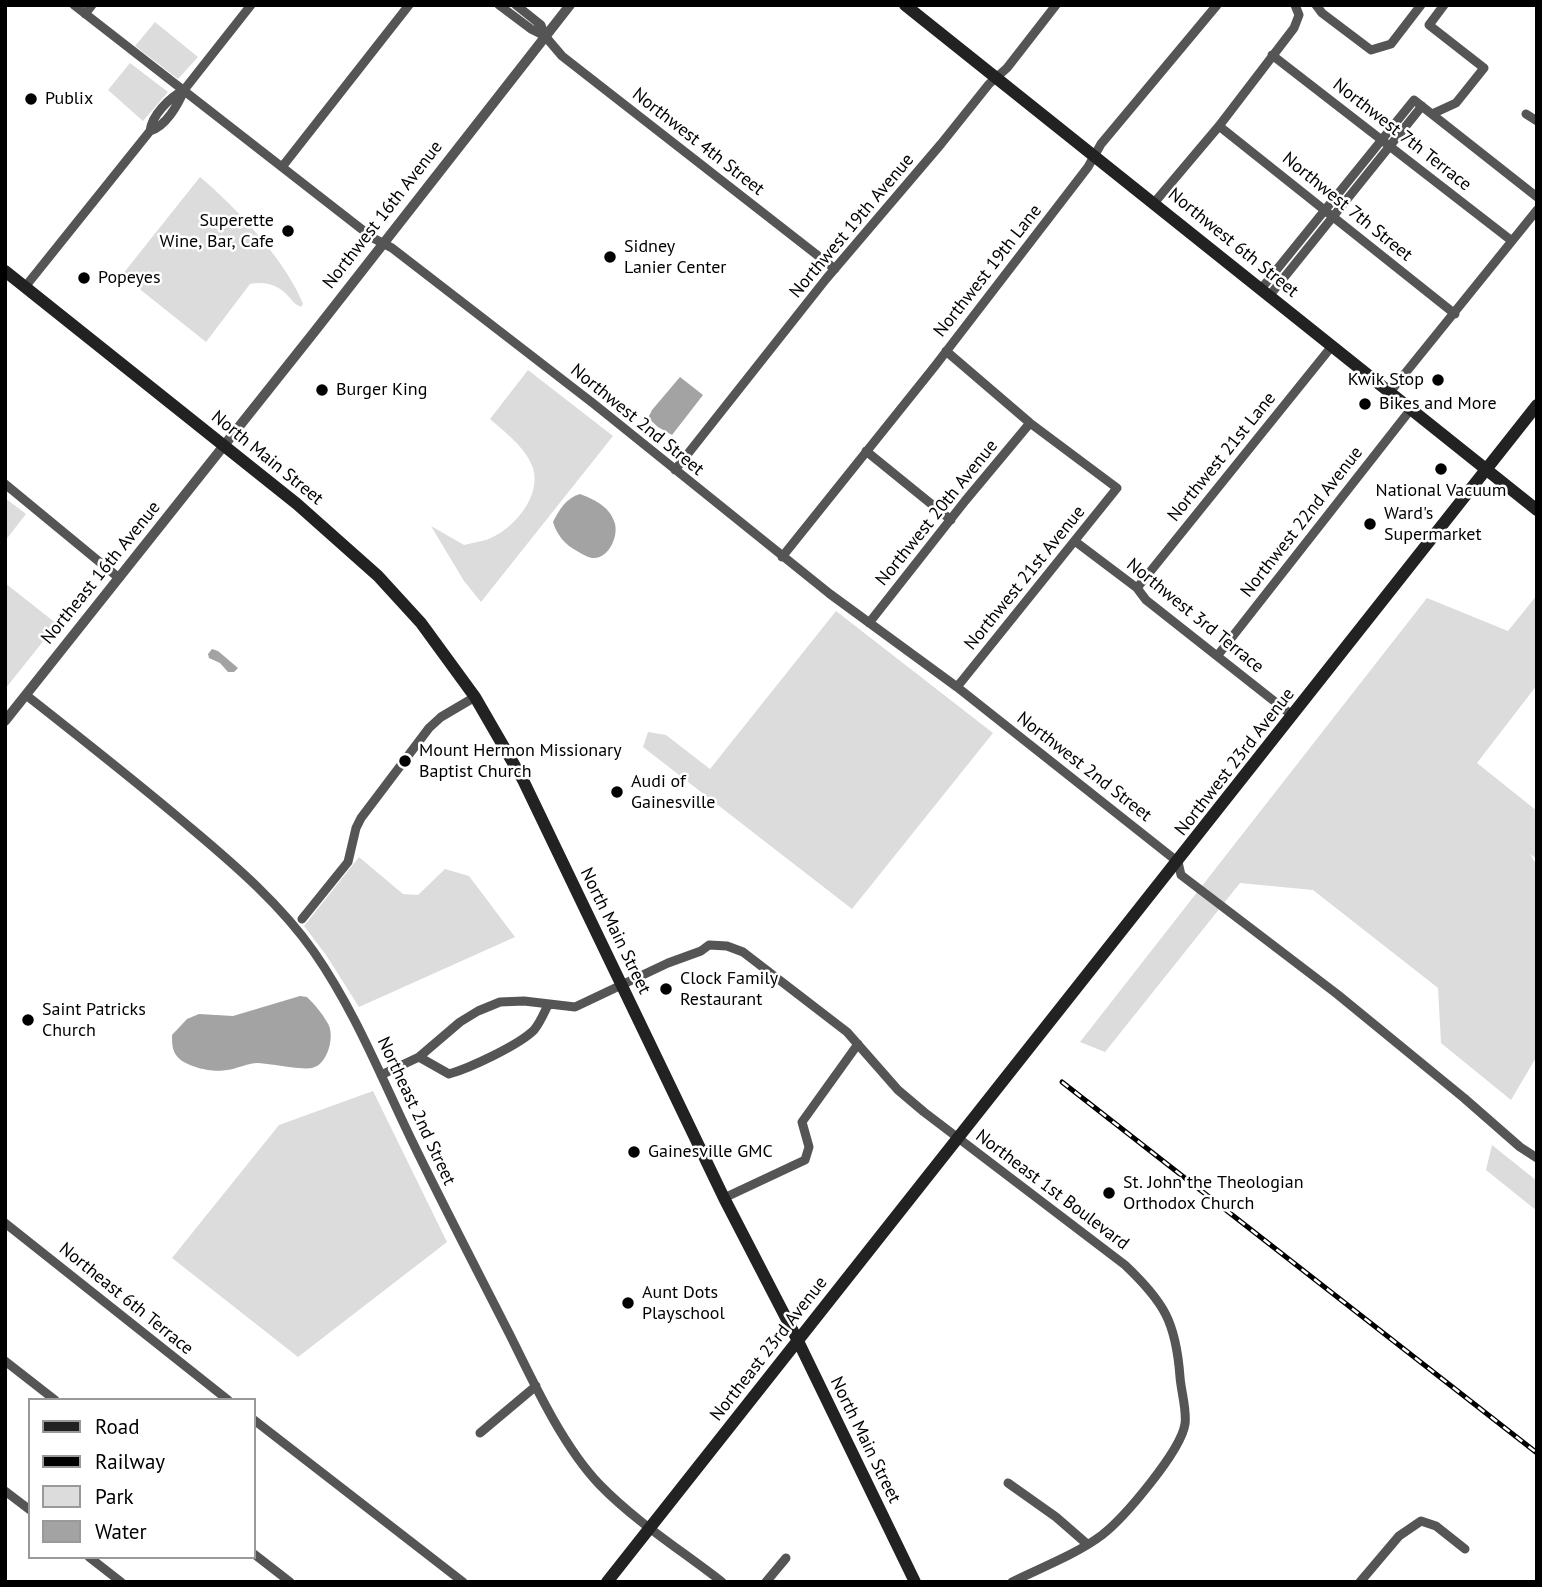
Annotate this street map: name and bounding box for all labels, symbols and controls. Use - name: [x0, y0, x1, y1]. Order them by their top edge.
- street label: Northwest 7th Terrace: [1328, 74, 1476, 196]
- street label: Northwest 4th Street: [628, 84, 768, 200]
- place label: Publix: [45, 88, 93, 110]
- marker: Publix: [23, 91, 39, 107]
- street label: Northwest 16th Avenue: [319, 137, 447, 293]
- street label: Northwest 7th Street: [1278, 148, 1416, 266]
- street label: Northwest 19th Avenue: [785, 149, 919, 303]
- street label: Northwest 6th Street: [1163, 184, 1303, 302]
- street label: Northwest 19th Lane: [930, 200, 1046, 342]
- place label: Superette Wine, Bar, Cafe: [160, 210, 274, 252]
- marker: Superette Wine, Bar, Cafe: [280, 223, 296, 239]
- place label: Sidney Lanier Center: [624, 236, 726, 278]
- marker: Sidney Lanier Center: [602, 249, 618, 265]
- place label: Popeyes: [98, 267, 160, 289]
- marker: Popeyes: [76, 270, 92, 286]
- street label: Northwest 2nd Street: [566, 360, 708, 480]
- place label: Kwik Stop: [1348, 369, 1424, 391]
- marker: Kwik Stop: [1430, 372, 1446, 388]
- place label: Burger King: [336, 379, 427, 401]
- marker: Burger King: [314, 382, 330, 398]
- street label: Northwest 21st Lane: [1163, 388, 1281, 526]
- place label: Bikes and More: [1379, 393, 1497, 415]
- marker: Bikes and More: [1357, 396, 1373, 412]
- street label: North Main Street: [207, 406, 327, 510]
- street label: Northwest 20th Avenue: [871, 436, 1003, 590]
- street label: Northwest 22nd Avenue: [1236, 442, 1368, 602]
- marker: National Vacuum: [1433, 461, 1449, 477]
- place label: National Vacuum: [1376, 480, 1506, 502]
- street label: Northeast 16th Avenue: [37, 497, 165, 649]
- street label: Northwest 21st Avenue: [960, 502, 1090, 654]
- place label: Ward's Supermarket: [1384, 503, 1482, 546]
- marker: Ward's Supermarket: [1362, 516, 1378, 532]
- street label: Northwest 3rd Terrace: [1122, 554, 1268, 678]
- street label: Northwest 23rd Avenue: [1171, 684, 1299, 840]
- street label: Northwest 2nd Street: [1012, 708, 1156, 826]
- place label: Mount Hermon Missionary Baptist Church: [419, 740, 622, 782]
- marker: Mount Hermon Missionary Baptist Church: [397, 753, 413, 769]
- place label: Audi of Gainesville: [631, 771, 715, 814]
- marker: Audi of Gainesville: [609, 784, 625, 800]
- street label: North Main Street: [575, 864, 655, 998]
- place label: Clock Family Restaurant: [680, 968, 778, 1010]
- marker: Clock Family Restaurant: [658, 981, 674, 997]
- place label: Saint Patricks Church: [42, 999, 146, 1042]
- marker: Saint Patricks Church: [20, 1012, 36, 1028]
- street label: Northeast 2nd Street: [372, 1033, 460, 1189]
- street label: Northeast 1st Boulevard: [971, 1125, 1133, 1255]
- place label: Gainesville GMC: [648, 1141, 773, 1163]
- marker: Gainesville GMC: [626, 1144, 642, 1160]
- place label: St. John the Theologian Orthodox Church: [1123, 1172, 1303, 1214]
- marker: St. John the Theologian Orthodox Church: [1101, 1185, 1117, 1201]
- street label: Northeast 6th Terrace: [55, 1238, 197, 1360]
- street label: Northeast 23rd Avenue: [706, 1272, 832, 1426]
- place label: Aunt Dots Playschool: [642, 1282, 725, 1324]
- marker: Aunt Dots Playschool: [620, 1295, 636, 1311]
- street label: North Main Street: [825, 1373, 905, 1507]
- legend: [28, 1398, 256, 1559]
- text: Road: [95, 1413, 139, 1440]
- text: Railway: [95, 1448, 165, 1475]
- text: Park: [95, 1483, 134, 1510]
- text: Water: [95, 1518, 147, 1545]

